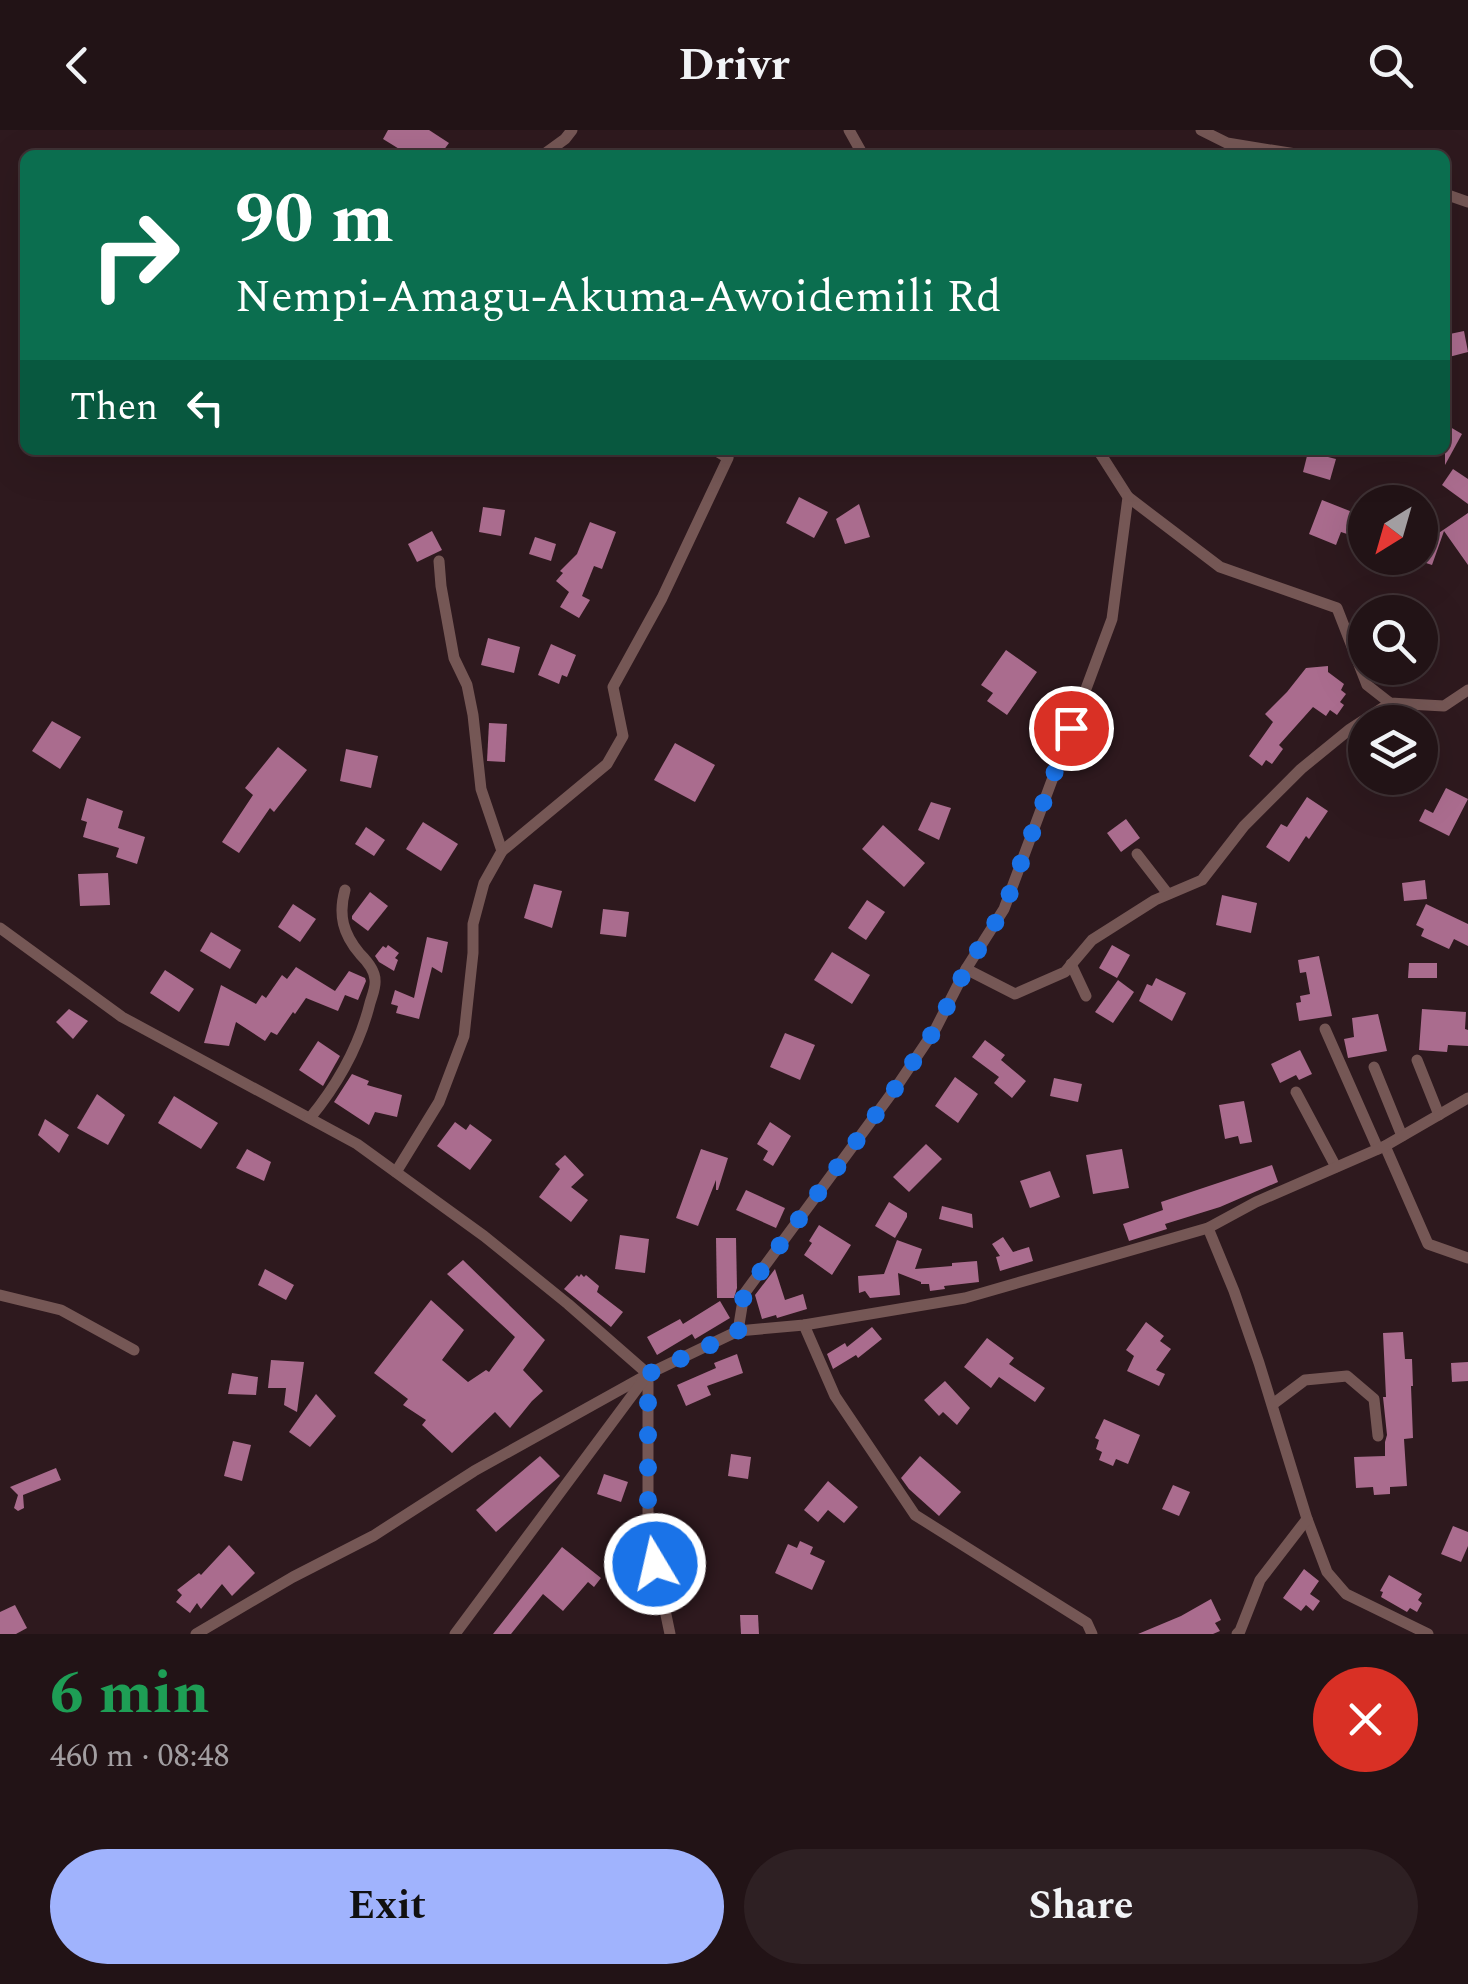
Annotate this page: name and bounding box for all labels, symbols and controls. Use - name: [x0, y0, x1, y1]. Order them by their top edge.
- text: Drivr: [678, 31, 790, 100]
- icon: back: [50, 38, 105, 93]
- icon: search: [1363, 38, 1418, 93]
- text: 90 m: [235, 167, 394, 273]
- icon: right: [70, 190, 200, 320]
- text: Nempi-Amagu-Akuma-Awoidemili Rd: [235, 263, 1001, 332]
- text: Then: [70, 379, 158, 437]
- icon: left: [178, 380, 233, 435]
- north arrow: [1348, 485, 1438, 575]
- map controls: [1348, 485, 1438, 795]
- button: search: [1348, 595, 1438, 685]
- pin: [1029, 686, 1114, 771]
- icon: arrive: [1044, 701, 1099, 756]
- button: layers: [1348, 705, 1438, 795]
- position arrow: [603, 1512, 707, 1616]
- text: 6 min: [50, 1648, 210, 1740]
- button: close: [1313, 1667, 1418, 1772]
- text: 460 m · 08:48: [50, 1732, 230, 1781]
- button: Exit: [50, 1849, 724, 1964]
- button: Share: [744, 1849, 1418, 1964]

